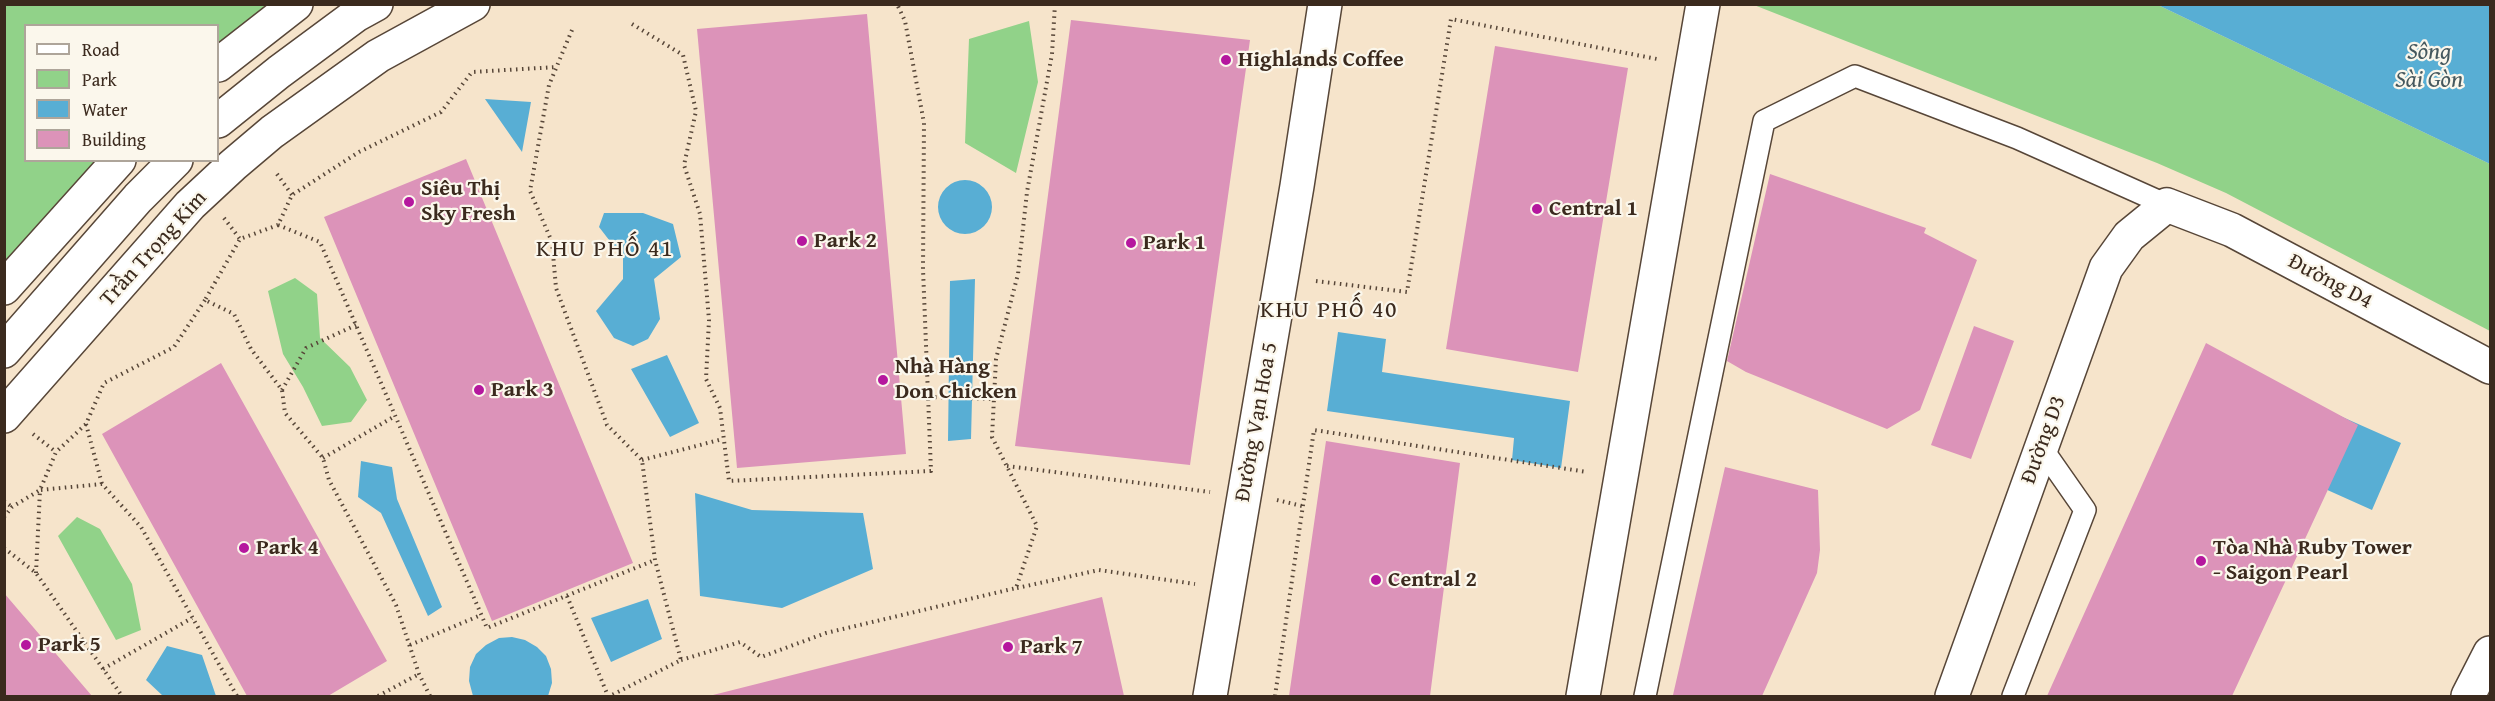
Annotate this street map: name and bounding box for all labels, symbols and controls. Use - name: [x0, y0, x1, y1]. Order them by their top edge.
- legend: [24, 24, 219, 162]
- text: Road: [82, 36, 120, 63]
- water label: Sông Sài Gòn: [2395, 39, 2463, 95]
- place label: Highlands Coffee: [1238, 47, 1404, 73]
- marker: Highlands Coffee: [1219, 53, 1233, 67]
- text: Park: [82, 66, 117, 93]
- text: Water: [82, 96, 127, 123]
- text: Building: [82, 126, 146, 153]
- place label: Siêu Thị Sky Fresh: [421, 176, 516, 228]
- street label: Trần Trọng Kim: [95, 186, 213, 312]
- marker: Siêu Thị Sky Fresh: [402, 195, 416, 209]
- place label: Central 1: [1549, 196, 1638, 222]
- marker: Central 1: [1530, 202, 1544, 216]
- place label: Park 2: [814, 228, 877, 254]
- place label: Park 1: [1143, 230, 1206, 256]
- marker: Park 2: [795, 234, 809, 248]
- district label: KHU PHỐ 41: [536, 236, 674, 264]
- marker: Park 1: [1124, 236, 1138, 250]
- street label: Đường D4: [2283, 249, 2377, 315]
- district label: KHU PHỐ 40: [1260, 297, 1398, 325]
- street label: Đường Vạn Hoa 5: [1230, 340, 1284, 504]
- place label: Nhà Hàng Don Chicken: [895, 354, 1017, 406]
- marker: Nhà Hàng Don Chicken: [876, 373, 890, 387]
- place label: Park 3: [491, 377, 554, 403]
- marker: Park 3: [472, 383, 486, 397]
- street label: Đường D3: [2016, 392, 2072, 488]
- place label: Park 4: [256, 535, 319, 561]
- place label: Tòa Nhà Ruby Tower - Saigon Pearl: [2213, 535, 2412, 586]
- marker: Park 4: [237, 541, 251, 555]
- marker: Tòa Nhà Ruby Tower - Saigon Pearl: [2194, 554, 2208, 568]
- place label: Central 2: [1388, 567, 1477, 593]
- marker: Central 2: [1369, 573, 1383, 587]
- place label: Park 5: [38, 632, 101, 658]
- place label: Park 7: [1020, 634, 1083, 660]
- marker: Park 5: [19, 638, 33, 652]
- marker: Park 7: [1001, 640, 1015, 654]

